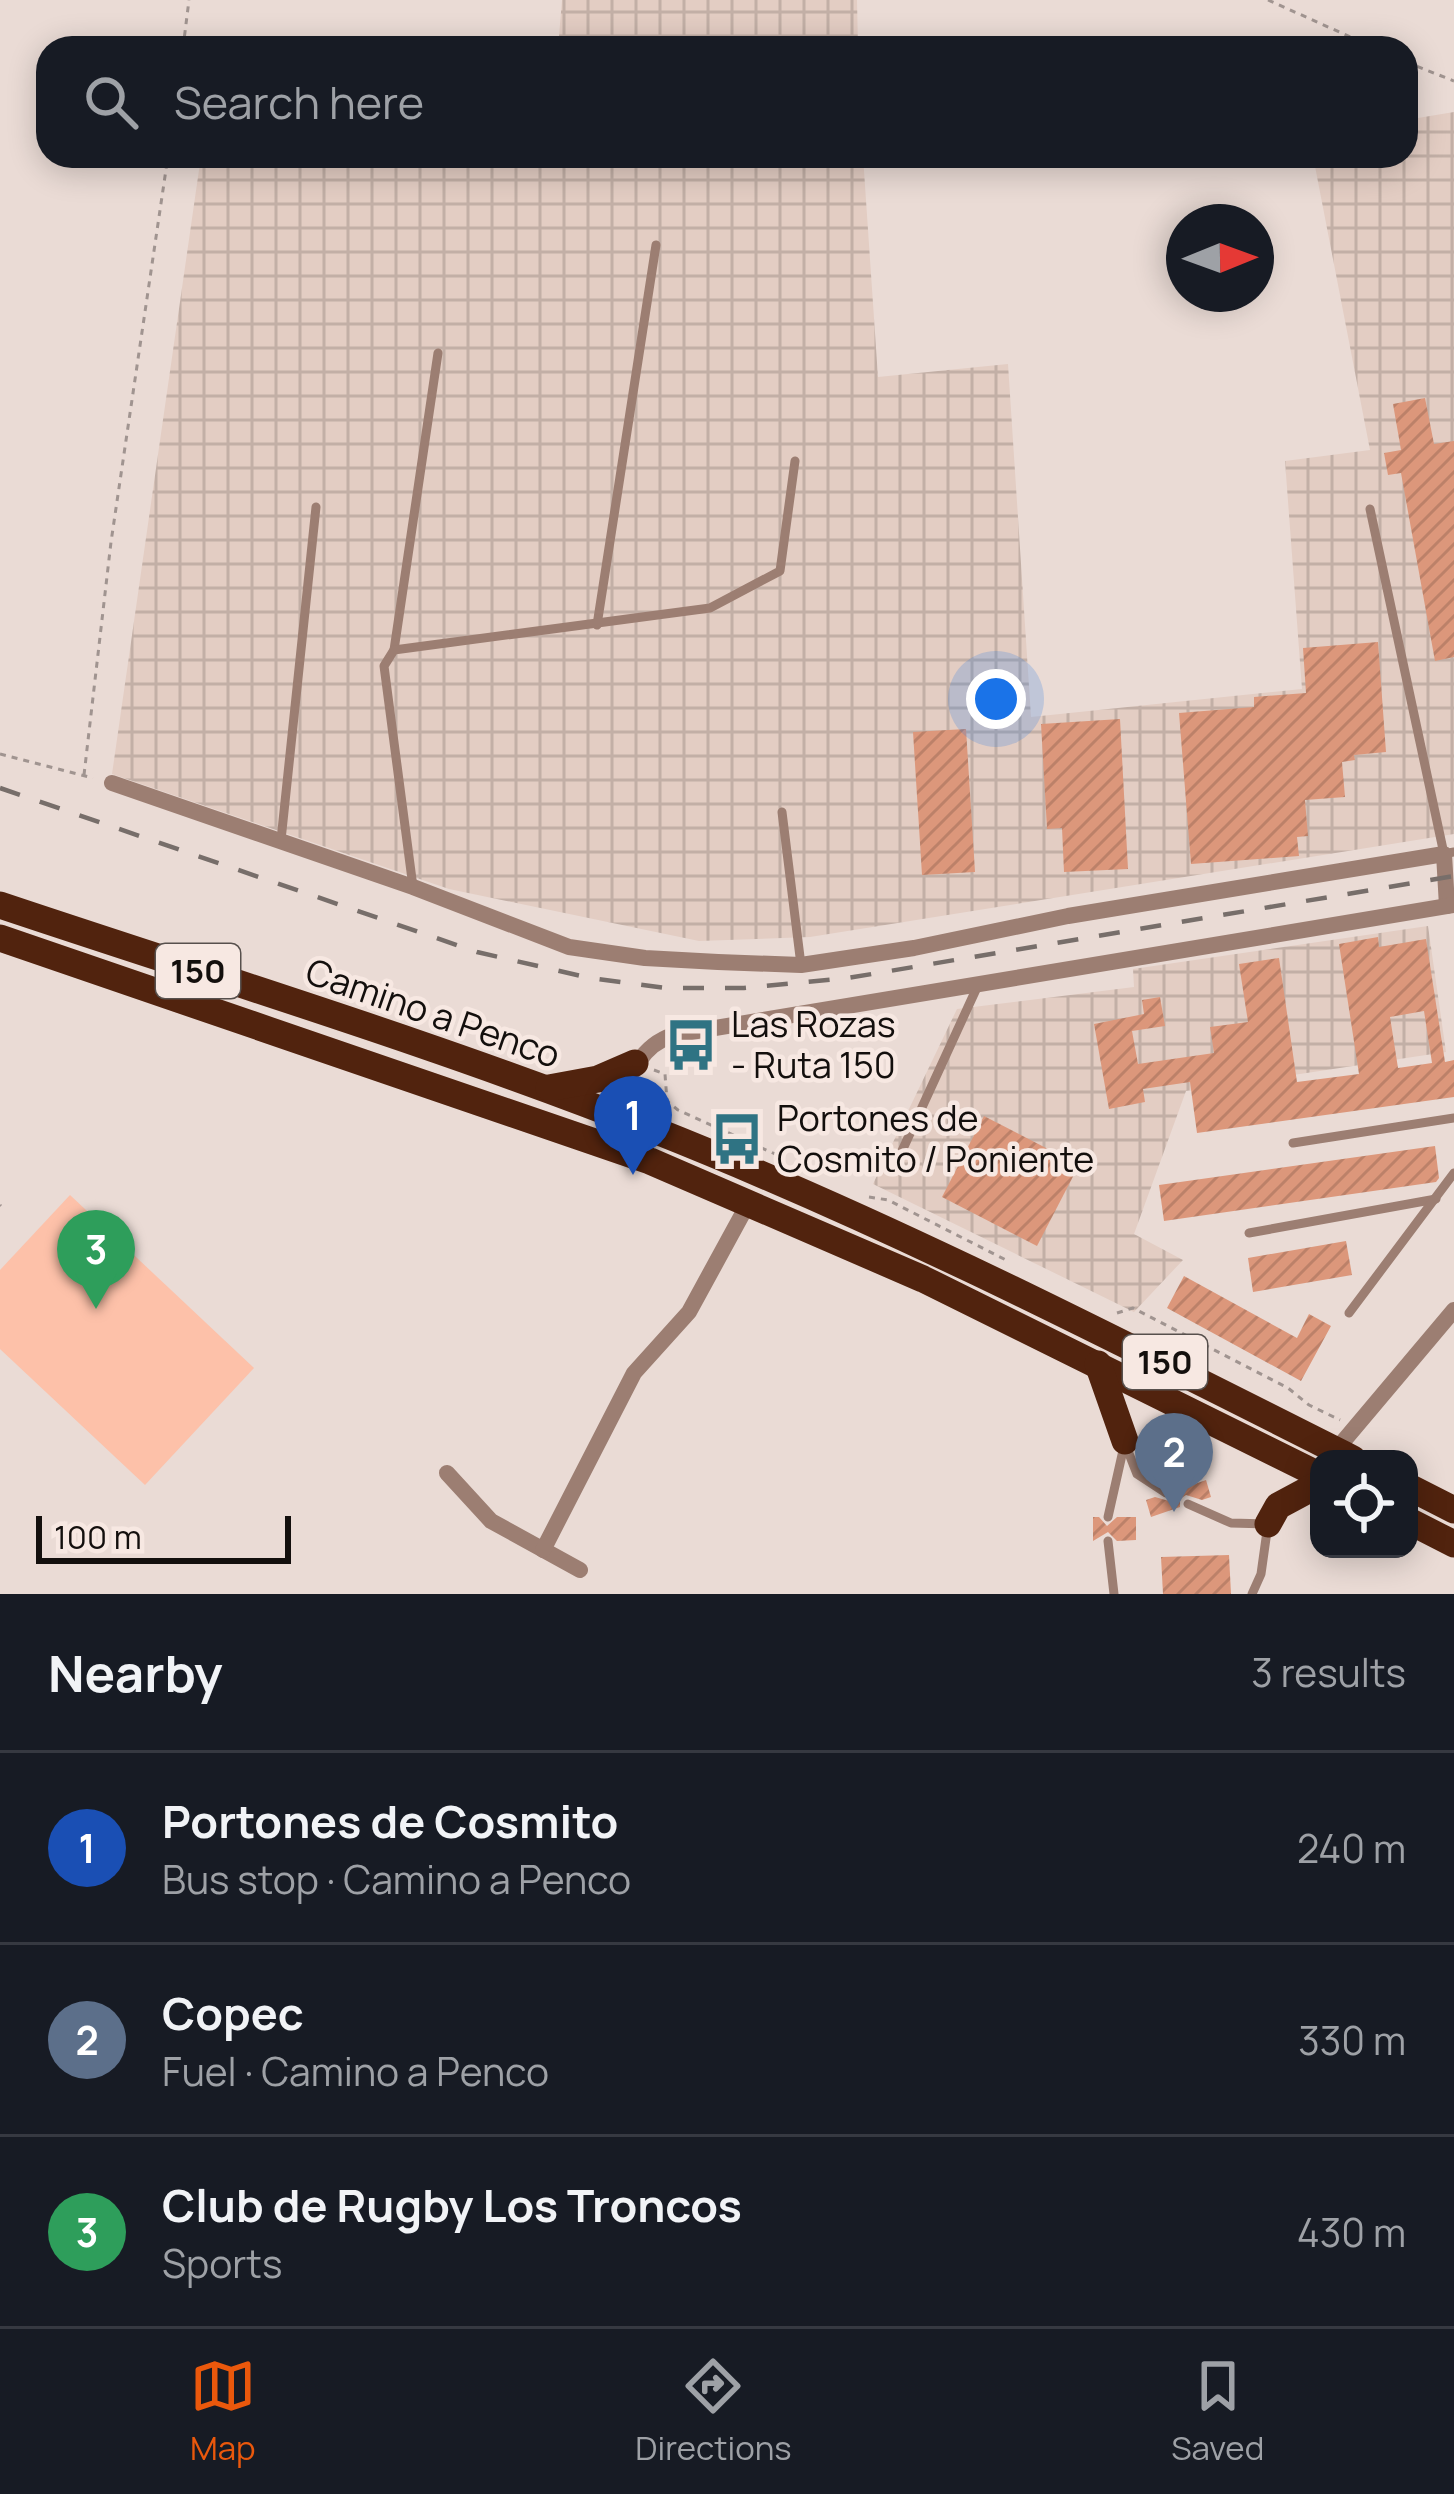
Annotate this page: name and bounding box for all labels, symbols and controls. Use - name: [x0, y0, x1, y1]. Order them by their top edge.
- search box: [36, 36, 1418, 168]
- icon: search: [78, 69, 144, 135]
- text: Search here: [174, 71, 424, 133]
- north arrow: [1166, 204, 1274, 312]
- your location: [966, 669, 1026, 729]
- road number: 150: [156, 944, 240, 998]
- street label: Camino a Penco: [300, 946, 567, 1079]
- place label: Las Rozas - Ruta 150: [731, 999, 896, 1089]
- bus stop icon: Las Rozas - Ruta 150: [662, 1016, 720, 1074]
- pin: 1: [594, 1076, 672, 1175]
- place label: Portones de Cosmito / Poniente: [777, 1093, 1094, 1183]
- bus stop icon: Portones de Cosmito / Poniente: [708, 1110, 766, 1168]
- pin: 3: [57, 1210, 135, 1309]
- road number: 150: [1123, 1335, 1207, 1389]
- pin: 2: [1135, 1413, 1213, 1512]
- map controls: [1310, 1450, 1418, 1558]
- button: locate: [1310, 1450, 1418, 1558]
- scale bar: [36, 1510, 291, 1563]
- text: 100 m: [54, 1514, 142, 1559]
- text: Nearby: [48, 1638, 223, 1707]
- text: 3 results: [1251, 1645, 1406, 1699]
- text: Portones de Cosmito: [162, 1790, 618, 1852]
- text: 1: [78, 1821, 96, 1875]
- text: 240 m: [1297, 1821, 1406, 1875]
- text: Bus stop · Camino a Penco: [162, 1852, 631, 1906]
- text: Copec: [162, 1982, 304, 2044]
- text: 2: [75, 2013, 99, 2067]
- text: 330 m: [1298, 2013, 1406, 2067]
- text: Fuel · Camino a Penco: [162, 2044, 549, 2098]
- text: Club de Rugby Los Troncos: [162, 2174, 742, 2236]
- text: 3: [76, 2205, 98, 2259]
- text: 430 m: [1297, 2205, 1406, 2259]
- text: Sports: [162, 2236, 282, 2290]
- tab: Map: [190, 2353, 256, 2470]
- tab: Directions: [635, 2353, 792, 2470]
- tab: Saved: [1171, 2353, 1264, 2470]

